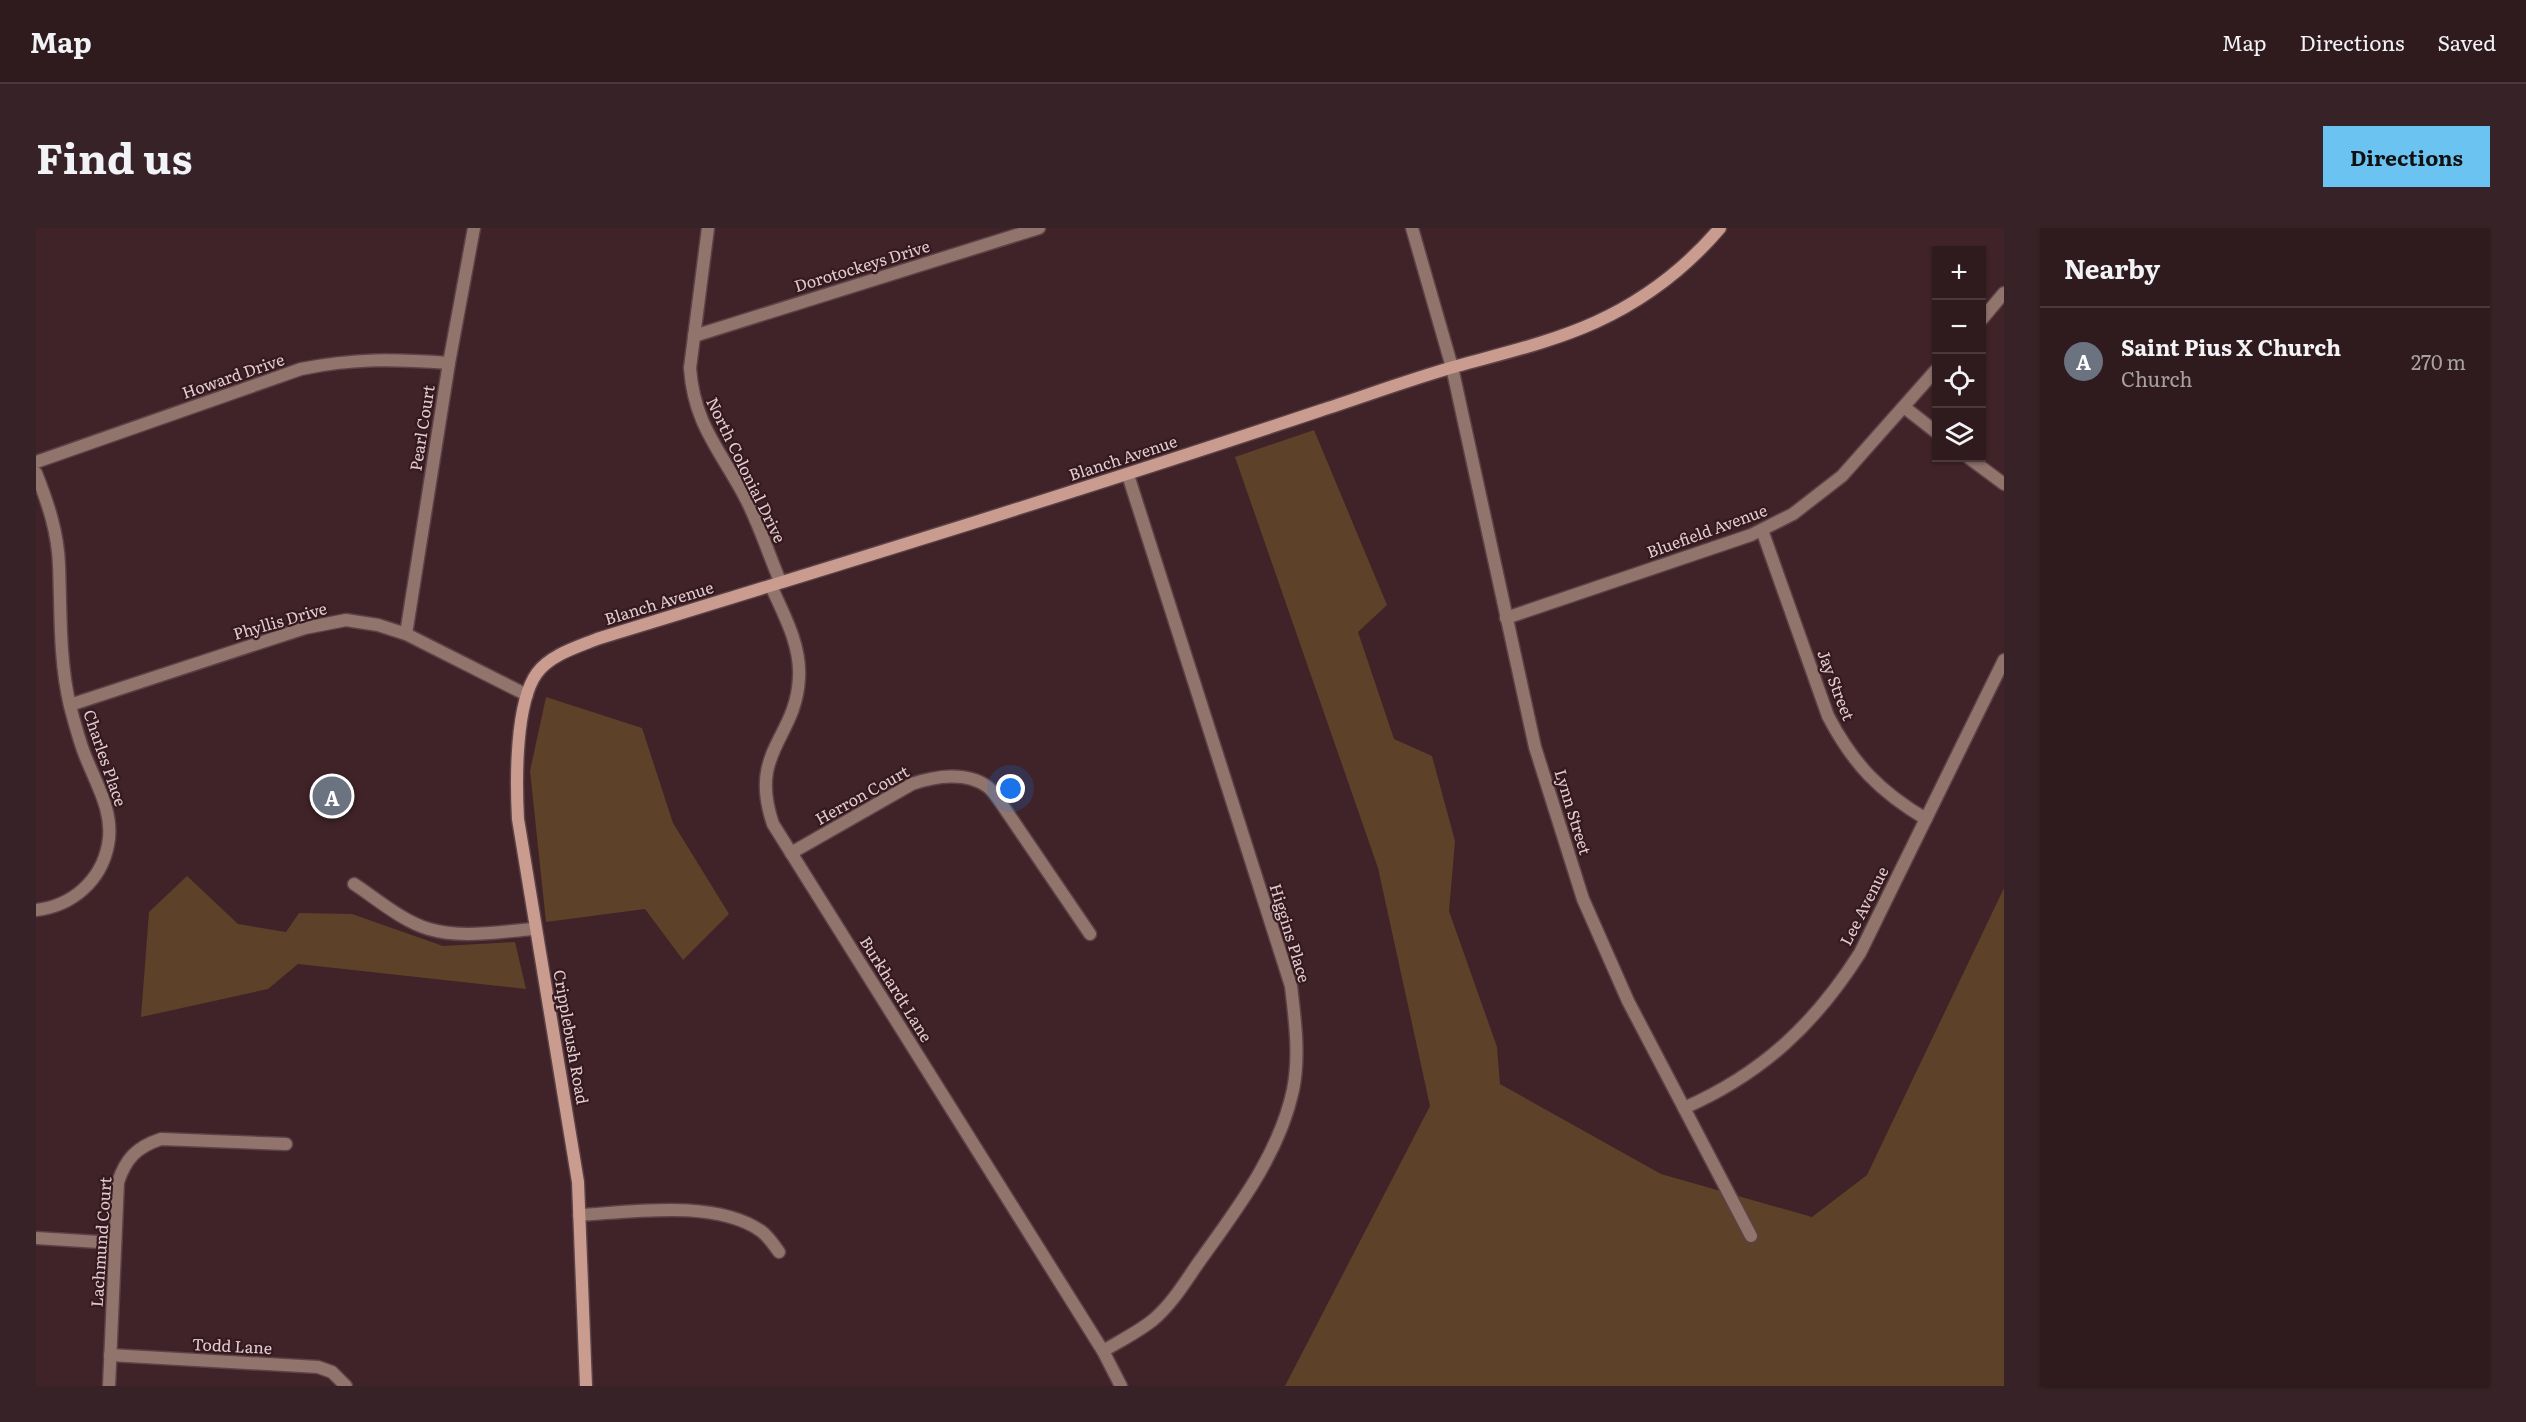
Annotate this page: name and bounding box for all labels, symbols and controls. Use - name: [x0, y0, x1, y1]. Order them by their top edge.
- text: Map: [30, 20, 92, 62]
- text: Map: [2222, 26, 2267, 57]
- text: Directions: [2300, 26, 2405, 57]
- text: Saved: [2438, 26, 2496, 57]
- text: Find us: [36, 125, 193, 187]
- button: Directions: [2323, 126, 2490, 187]
- street label: Dorotockeys Drive: [791, 233, 932, 297]
- map controls: [1932, 246, 1986, 462]
- button: +: [1932, 246, 1986, 300]
- text: Nearby: [2064, 248, 2160, 287]
- button: −: [1932, 300, 1986, 354]
- text: Saint Pius X Church: [2121, 330, 2341, 363]
- street label: Howard Drive: [178, 346, 287, 404]
- text: A: [2076, 346, 2091, 376]
- text: 270 m: [2411, 346, 2466, 376]
- button: locate: [1932, 354, 1986, 408]
- text: Church: [2121, 363, 2193, 393]
- street label: Pearl Court: [402, 383, 440, 473]
- street label: North Colonial Drive: [701, 393, 793, 546]
- button: layers: [1932, 408, 1986, 462]
- street label: Blanch Avenue: [1065, 428, 1180, 486]
- street label: Bluefield Avenue: [1643, 497, 1770, 563]
- street label: Blanch Avenue: [601, 574, 716, 630]
- street label: Phyllis Drive: [230, 595, 329, 645]
- street label: Jay Street: [1812, 646, 1862, 724]
- street label: Charles Place: [78, 706, 134, 809]
- street label: Herron Court: [810, 758, 913, 830]
- street label: Lynn Street: [1550, 766, 1599, 858]
- pin: A: [312, 774, 352, 818]
- your location: [996, 774, 1025, 803]
- street label: Lee Avenue: [1833, 862, 1893, 949]
- street label: Higgins Place: [1264, 880, 1317, 985]
- street label: Burkhardt Lane: [855, 931, 939, 1046]
- street label: Cripplebush Road: [548, 968, 596, 1106]
- street label: Lachmund Court: [83, 1176, 117, 1308]
- street label: Todd Lane: [191, 1331, 273, 1359]

